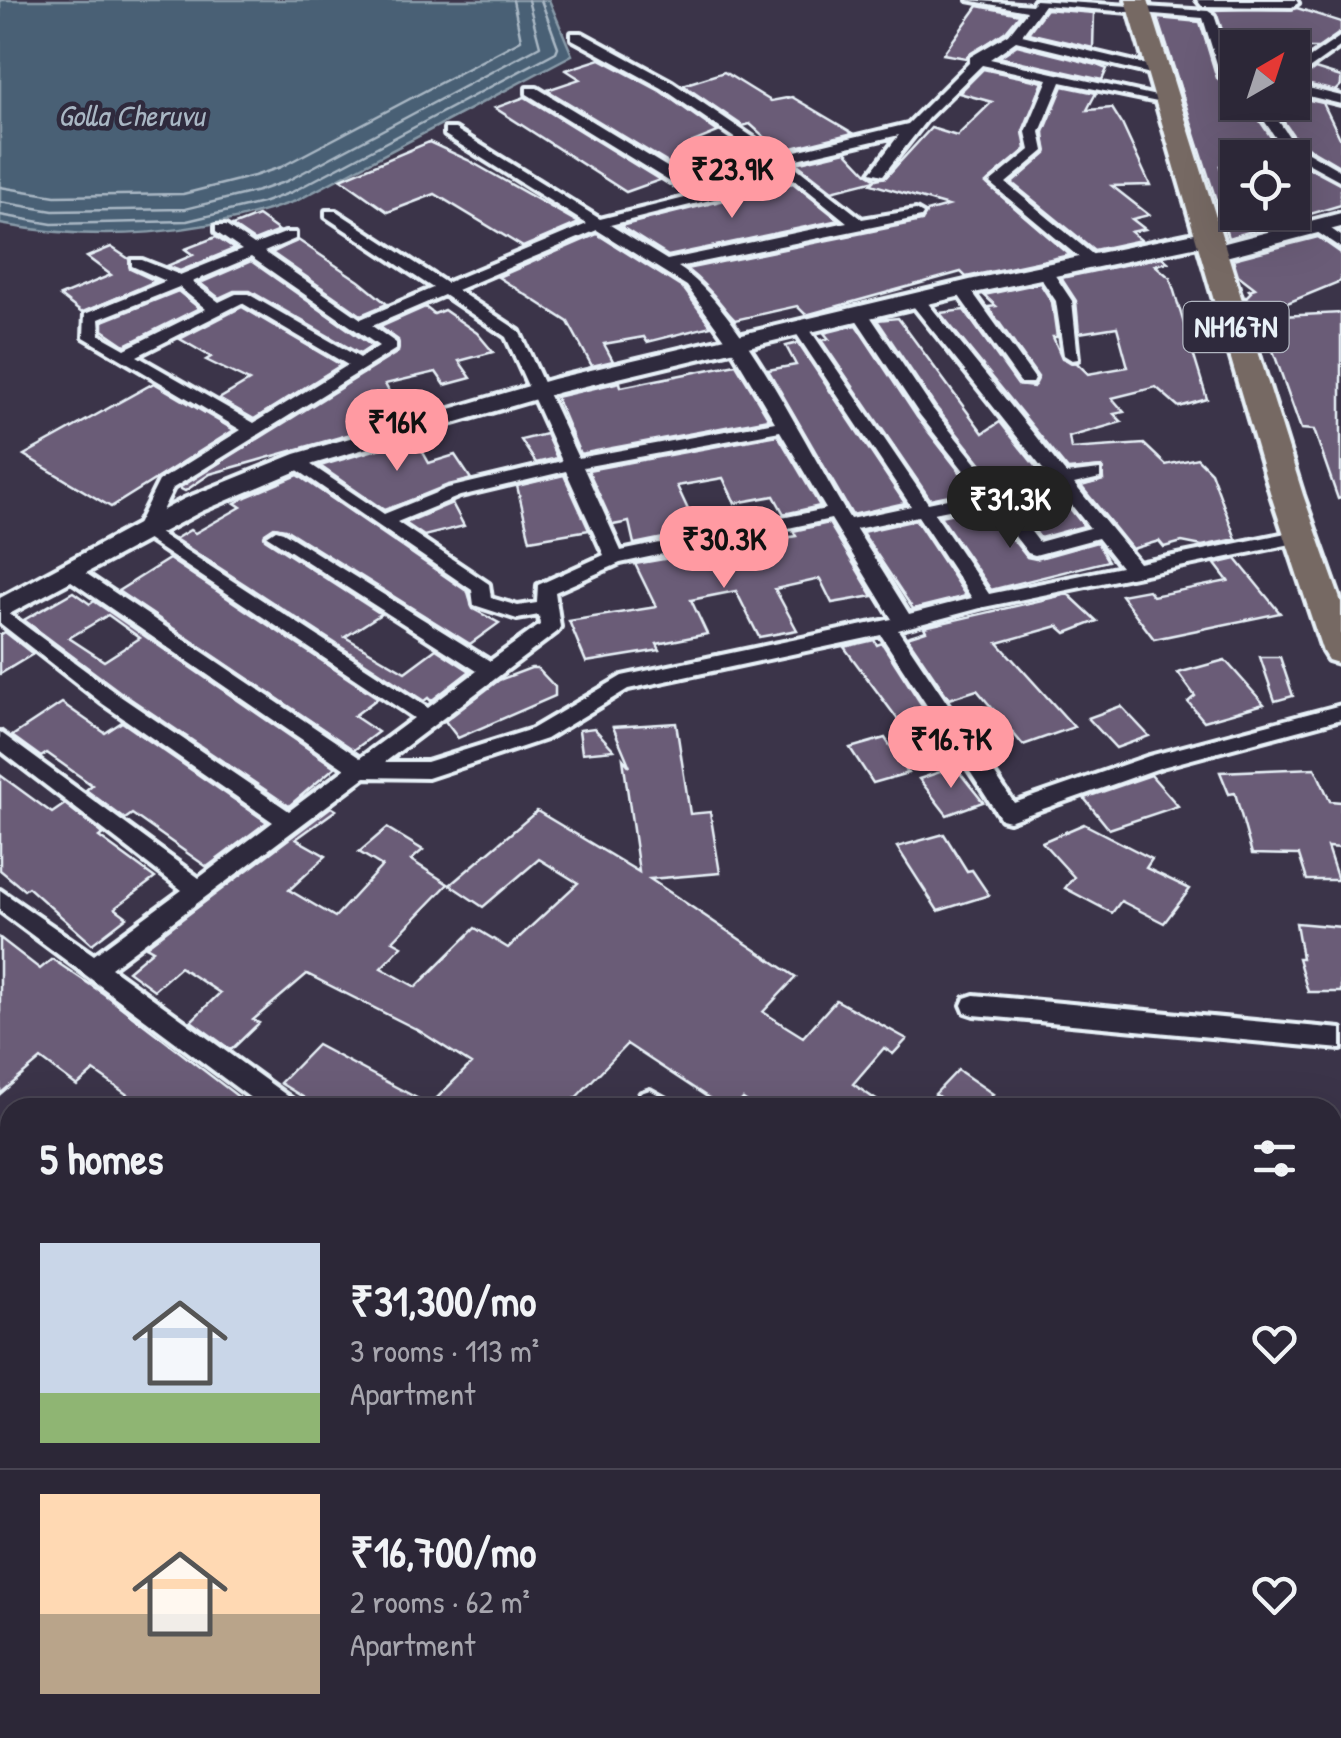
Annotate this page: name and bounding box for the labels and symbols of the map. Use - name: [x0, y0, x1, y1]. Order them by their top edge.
- north arrow: [1220, 30, 1310, 120]
- water label: Golla Cheruvu: [58, 95, 206, 135]
- pin: ₹23.9K: [651, 136, 813, 221]
- road number: NH167N: [1184, 302, 1288, 352]
- pin: ₹16K: [338, 389, 456, 474]
- pin: ₹31.3K: [929, 466, 1091, 551]
- pin: ₹30.3K: [643, 506, 805, 591]
- pin: ₹16.7K: [870, 706, 1032, 791]

